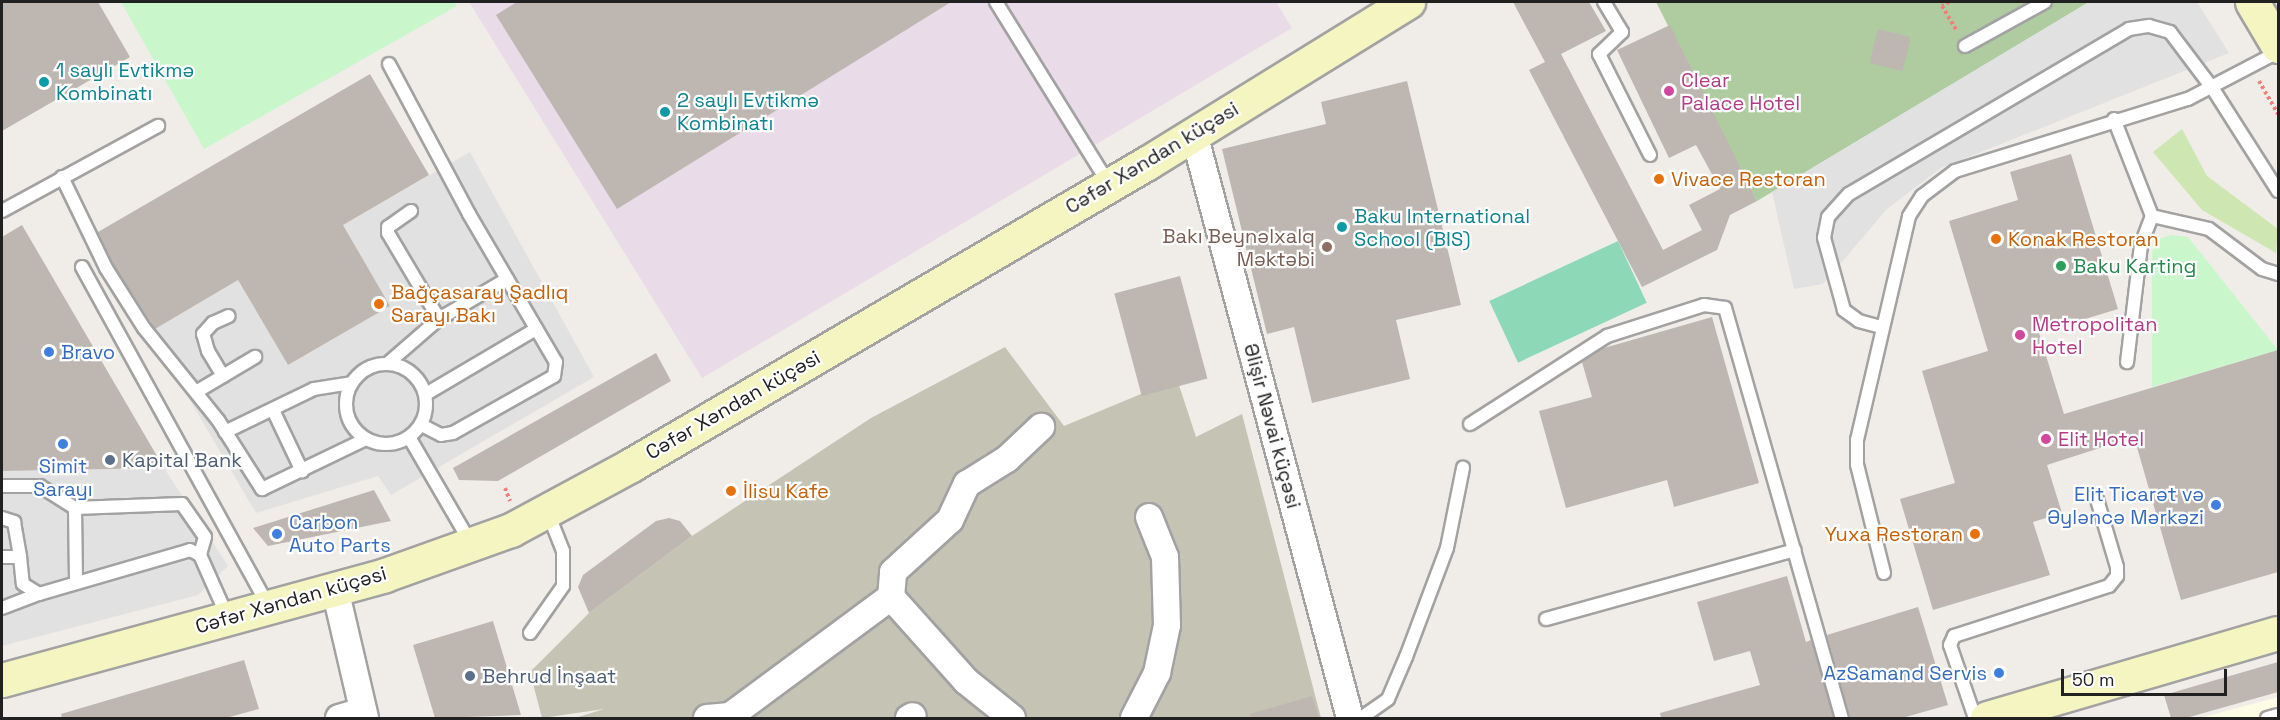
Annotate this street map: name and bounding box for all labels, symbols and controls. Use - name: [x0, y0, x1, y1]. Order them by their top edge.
- place label: 1 saylı Evtikmə Kombinatı: [56, 58, 194, 105]
- place label: Clear Palace Hotel: [1681, 68, 1800, 115]
- marker: 1 saylı Evtikmə Kombinatı: [37, 75, 51, 89]
- marker: Clear Palace Hotel: [1662, 84, 1676, 98]
- place label: 2 saylı Evtikmə Kombinatı: [677, 88, 819, 135]
- street label: Cəfər Xəndan küçəsi: [1061, 97, 1243, 219]
- marker: 2 saylı Evtikmə Kombinatı: [658, 105, 672, 119]
- place label: Vivace Restoran: [1671, 167, 1826, 191]
- marker: Vivace Restoran: [1652, 172, 1666, 186]
- place label: Baku International School (BIS): [1354, 204, 1530, 251]
- marker: Baku International School (BIS): [1335, 220, 1349, 234]
- place label: Bakı Beynəlxalq Məktəbi: [1162, 224, 1315, 271]
- place label: Konak Restoran: [2008, 227, 2159, 251]
- marker: Konak Restoran: [1989, 232, 2003, 246]
- marker: Bakı Beynəlxalq Məktəbi: [1320, 240, 1334, 254]
- place label: Baku Karting: [2073, 254, 2196, 278]
- marker: Baku Karting: [2054, 259, 2068, 273]
- place label: Bağçasaray Şadlıq Sarayı Bakı: [391, 280, 569, 327]
- marker: Bağçasaray Şadlıq Sarayı Bakı: [372, 297, 386, 311]
- place label: Metropolitan Hotel: [2032, 312, 2157, 359]
- marker: Metropolitan Hotel: [2013, 328, 2027, 342]
- place label: Bravo: [61, 340, 115, 364]
- street label: Əlişir Nəvai küçəsi: [1238, 341, 1306, 511]
- marker: Bravo: [42, 345, 56, 359]
- street label: Cəfər Xəndan küçəsi: [641, 345, 825, 465]
- place label: Elit Hotel: [2058, 427, 2144, 451]
- marker: Elit Hotel: [2039, 432, 2053, 446]
- marker: Simit Sarayı: [56, 437, 70, 451]
- place label: Kapital Bank: [122, 448, 242, 472]
- marker: Kapital Bank: [103, 453, 117, 467]
- place label: Simit Sarayı: [33, 454, 93, 501]
- place label: İlisu Kafe: [743, 479, 829, 503]
- place label: Elit Ticarət və Əyləncə Mərkəzi: [2047, 482, 2204, 529]
- marker: İlisu Kafe: [724, 484, 738, 498]
- marker: Elit Ticarət və Əyləncə Mərkəzi: [2209, 498, 2223, 512]
- place label: Carbon Auto Parts: [289, 510, 391, 557]
- place label: Yuxa Restoran: [1825, 522, 1963, 546]
- marker: Carbon Auto Parts: [270, 527, 284, 541]
- marker: Yuxa Restoran: [1968, 527, 1982, 541]
- street label: Cəfər Xəndan küçəsi: [193, 561, 389, 639]
- scale bar: [2064, 657, 2230, 695]
- place label: AzSamand Servis: [1823, 661, 1987, 685]
- place label: Behrud İnşaat: [482, 664, 616, 688]
- marker: AzSamand Servis: [1992, 666, 2006, 680]
- text: 50 m: [2072, 668, 2114, 691]
- marker: Behrud İnşaat: [463, 669, 477, 683]

